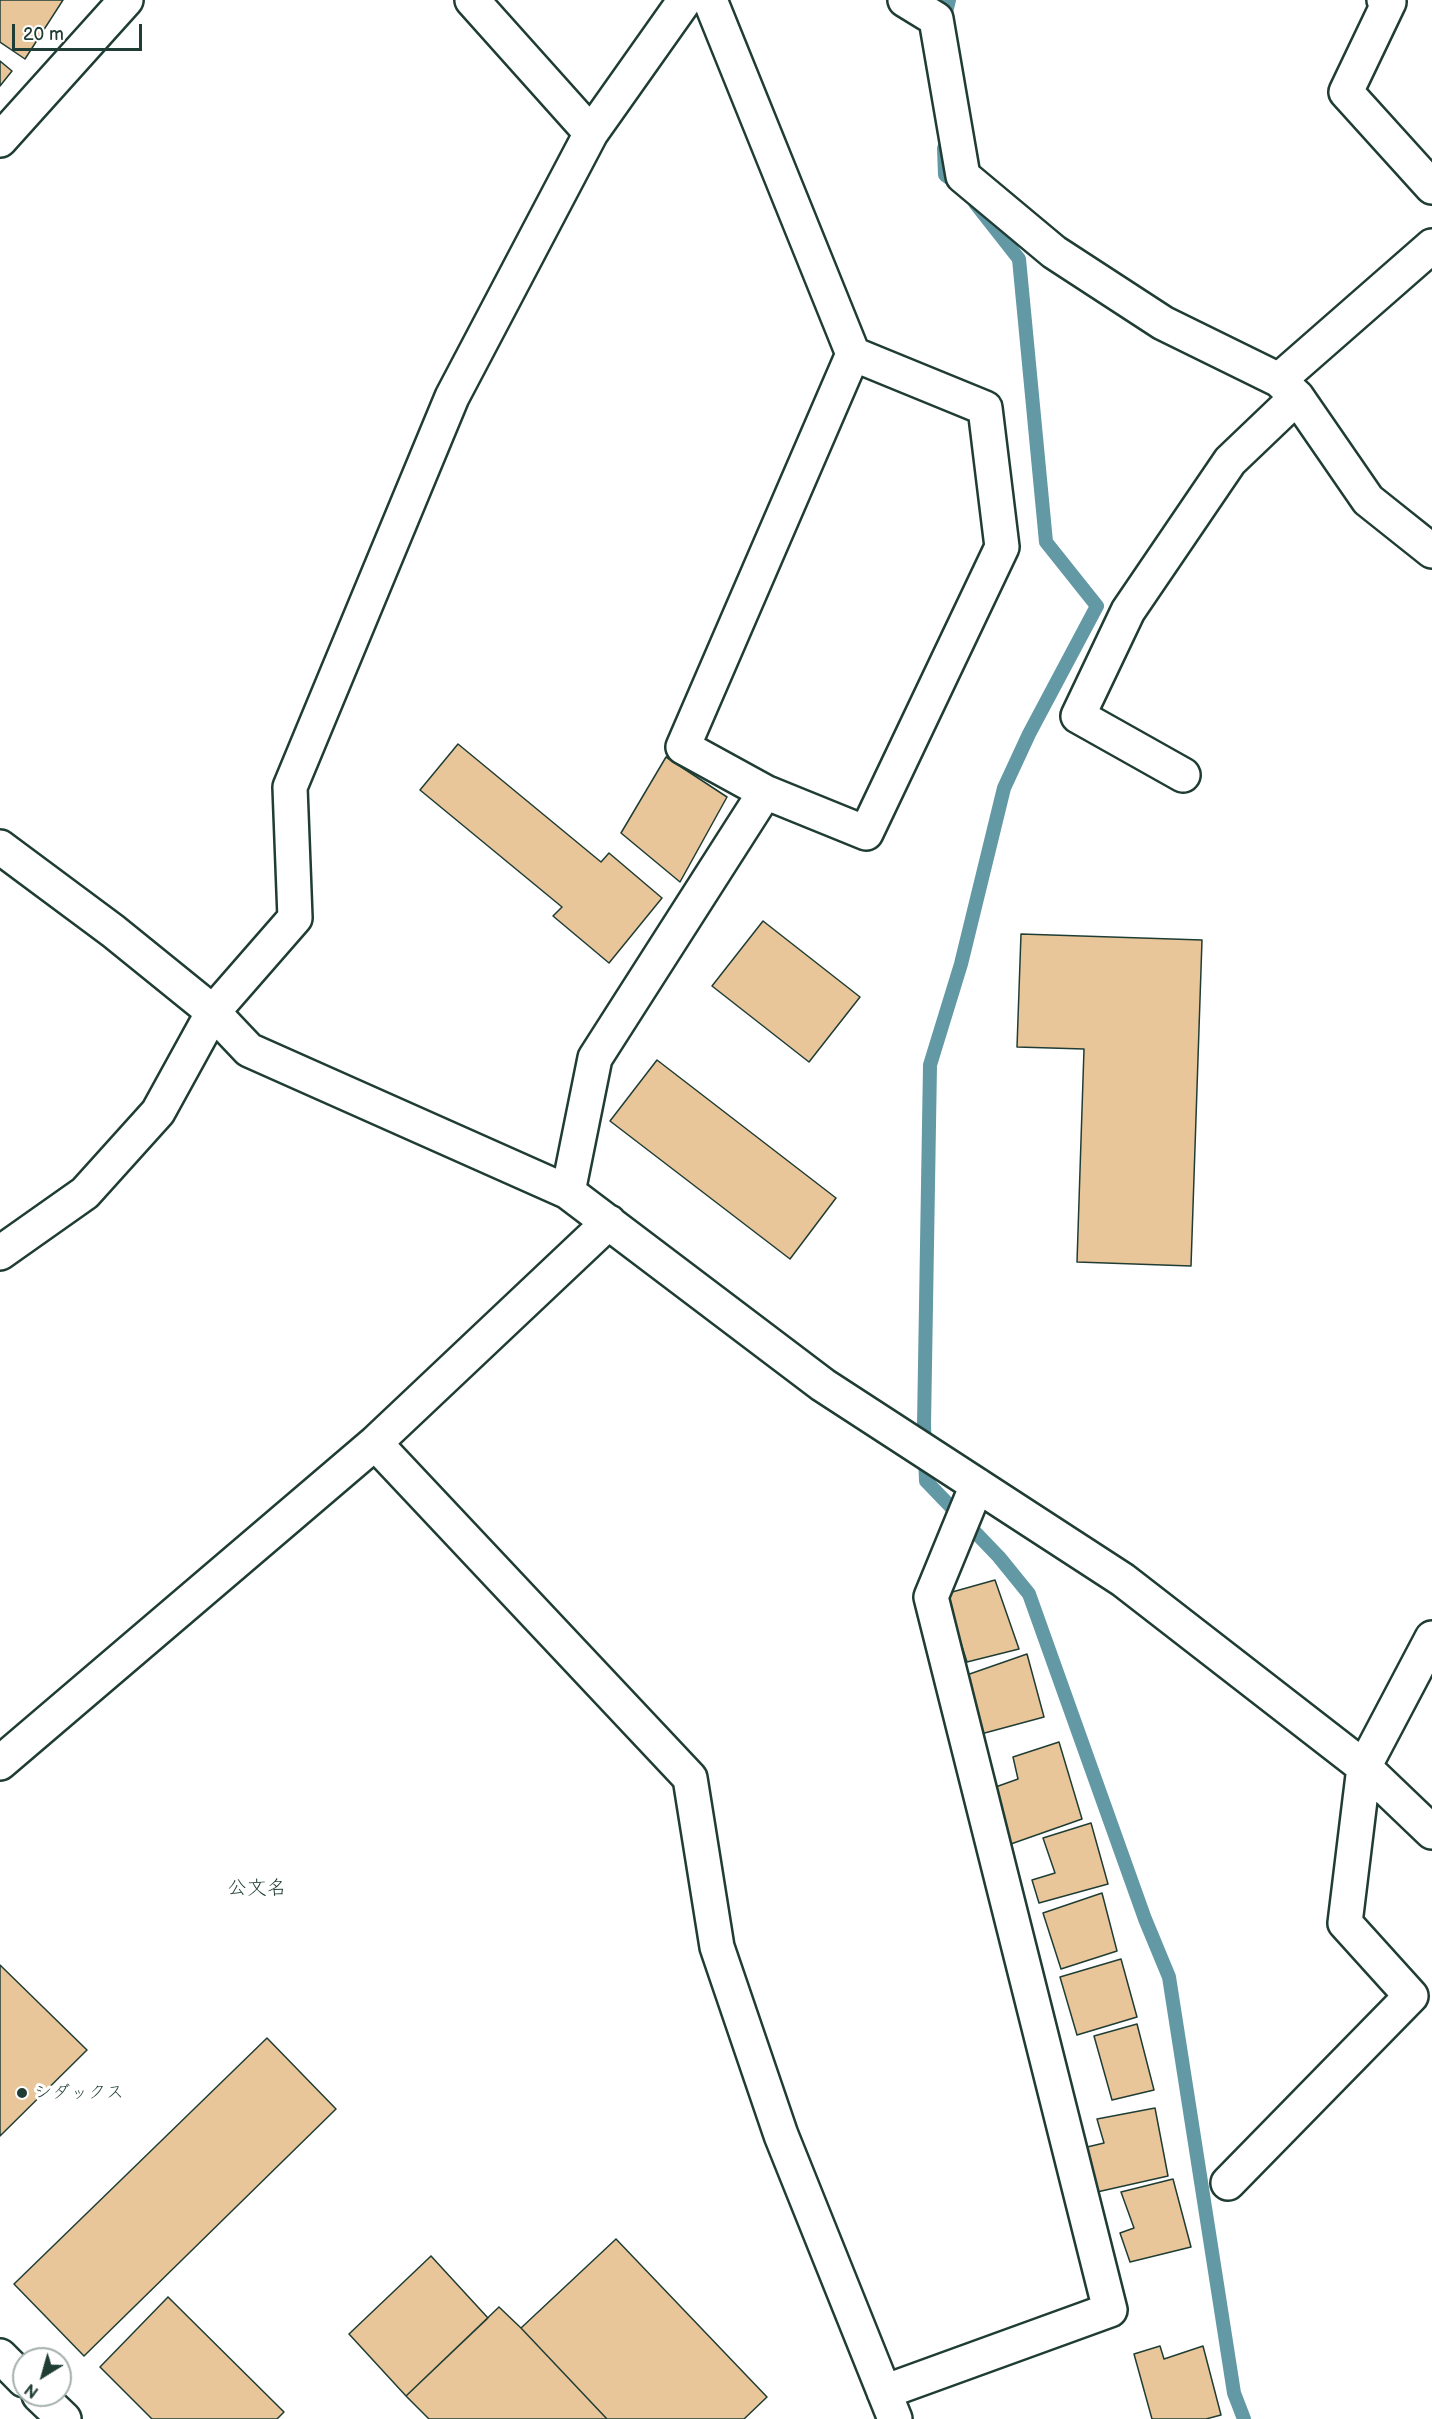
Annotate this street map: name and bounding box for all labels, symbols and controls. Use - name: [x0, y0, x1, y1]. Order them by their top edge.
- scale bar: [15, 12, 146, 50]
- text: 20 m: [23, 24, 64, 45]
- district label: 公文名: [227, 1877, 287, 1901]
- place label: シダックス: [34, 2082, 124, 2104]
- marker: シダックス: [15, 2086, 29, 2100]
- north arrow: [12, 2347, 72, 2407]
- text: N: [22, 2379, 43, 2401]

